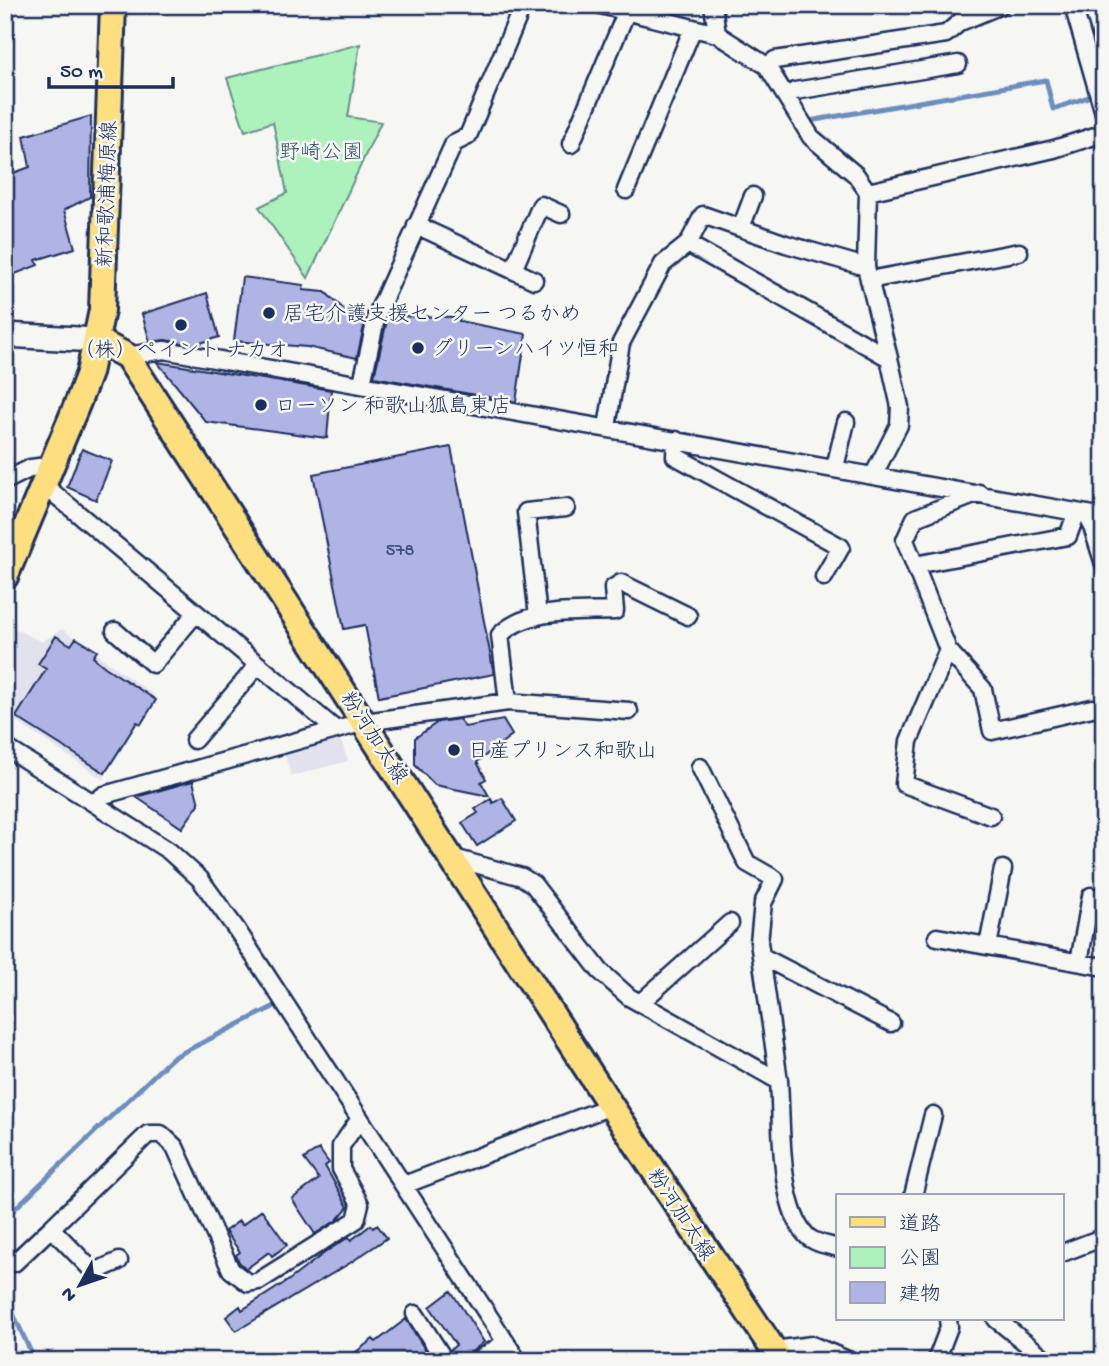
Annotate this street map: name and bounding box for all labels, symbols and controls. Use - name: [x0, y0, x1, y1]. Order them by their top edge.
- scale bar: [49, 46, 173, 90]
- text: 50 m: [60, 61, 103, 86]
- street label: 新和歌浦梅原線: [93, 120, 125, 268]
- park label: 野崎公園: [279, 141, 363, 167]
- place label: 居宅介護支援センター つるかめ: [283, 302, 581, 329]
- marker: 居宅介護支援センター つるかめ: [261, 305, 277, 321]
- marker: （株）ペイント ナカオ: [173, 317, 189, 333]
- place label: グリーンハイツ恒和: [432, 337, 619, 364]
- place label: （株）ペイント ナカオ: [74, 339, 288, 365]
- marker: グリーンハイツ恒和: [410, 340, 426, 356]
- place label: ローソン 和歌山狐島東店: [275, 394, 511, 421]
- marker: ローソン 和歌山狐島東店: [253, 397, 269, 413]
- house number: 578: [386, 541, 414, 562]
- street label: 粉河加太線: [333, 688, 412, 790]
- place label: 日産プリンス和歌山: [468, 740, 657, 766]
- marker: 日産プリンス和歌山: [446, 742, 462, 758]
- street label: 粉河加太線: [640, 1165, 719, 1267]
- legend: [836, 1194, 1064, 1320]
- text: 道路: [899, 1213, 941, 1239]
- text: 公園: [899, 1248, 941, 1273]
- north arrow: [46, 1250, 116, 1320]
- text: N: [57, 1282, 82, 1306]
- text: 建物: [899, 1283, 941, 1309]

